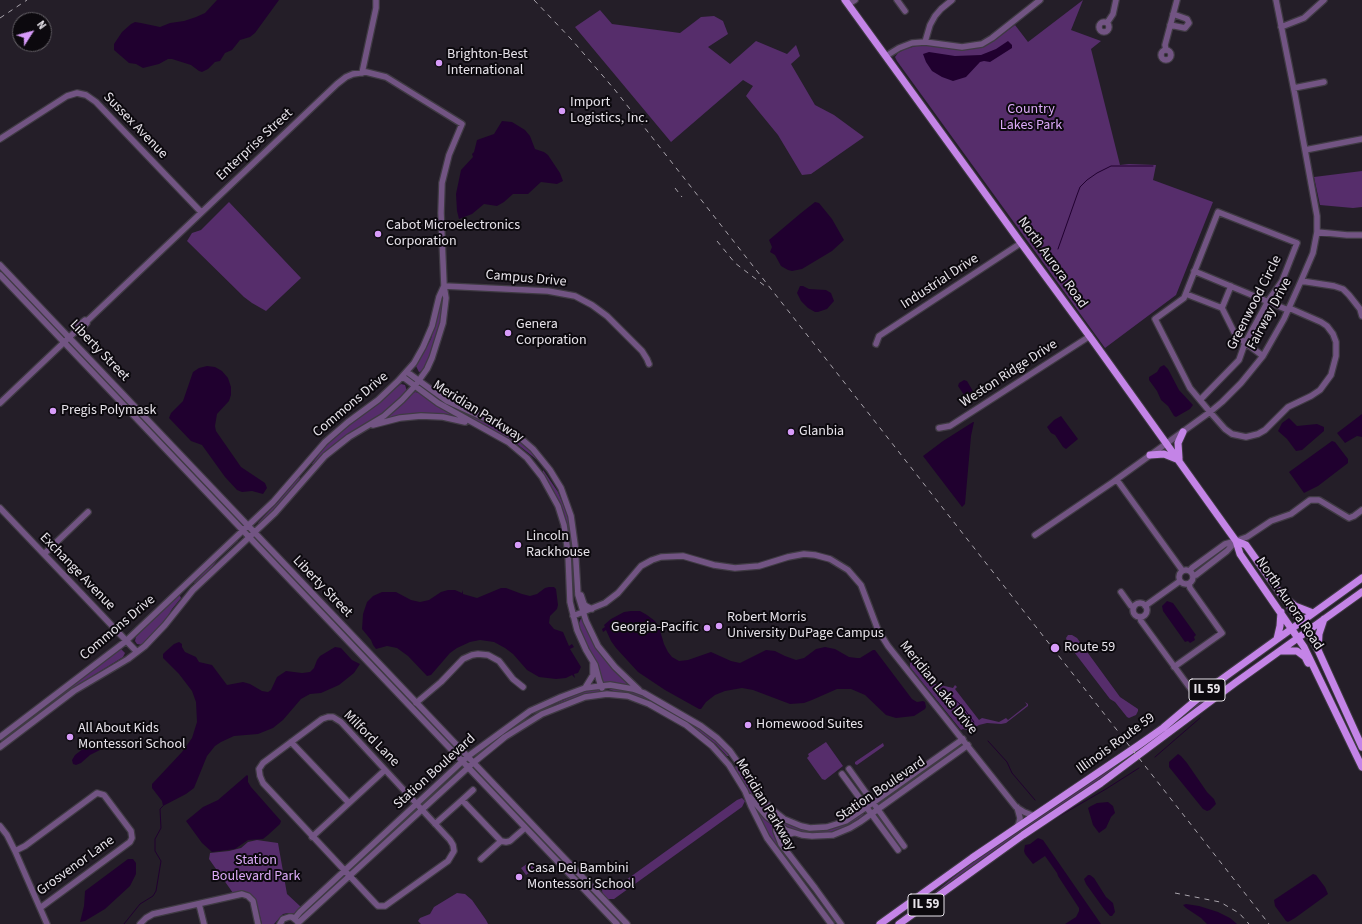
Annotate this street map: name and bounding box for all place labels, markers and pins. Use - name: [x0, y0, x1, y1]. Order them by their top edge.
- place label: Brighton-Best International: [447, 47, 528, 80]
- marker: Brighton-Best International: [434, 58, 444, 68]
- place label: Import Logistics, Inc.: [570, 95, 648, 128]
- marker: Import Logistics, Inc.: [557, 106, 567, 116]
- place label: Cabot Microelectronics Corporation: [386, 218, 520, 250]
- marker: Cabot Microelectronics Corporation: [373, 229, 383, 239]
- place label: Genera Corporation: [516, 317, 587, 350]
- marker: Genera Corporation: [503, 328, 513, 338]
- place label: Pregis Polymask: [61, 403, 156, 419]
- marker: Pregis Polymask: [48, 406, 58, 416]
- place label: Glanbia: [799, 424, 844, 440]
- marker: Glanbia: [786, 427, 796, 437]
- place label: Lincoln Rackhouse: [526, 529, 590, 562]
- marker: Lincoln Rackhouse: [513, 540, 523, 550]
- place label: Robert Morris University DuPage Campus: [727, 610, 884, 642]
- place label: Georgia-Pacific: [611, 620, 699, 636]
- marker: Robert Morris University DuPage Campus: [714, 621, 724, 631]
- marker: Georgia-Pacific: [702, 623, 712, 633]
- place label: Route 59: [1064, 640, 1115, 656]
- marker: Route 59: [1049, 642, 1061, 654]
- place label: Homewood Suites: [756, 717, 863, 733]
- marker: Homewood Suites: [743, 720, 753, 730]
- place label: All About Kids Montessori School: [78, 721, 186, 754]
- marker: All About Kids Montessori School: [65, 732, 75, 742]
- place label: Casa Dei Bambini Montessori School: [527, 861, 635, 894]
- marker: Casa Dei Bambini Montessori School: [514, 872, 524, 882]

